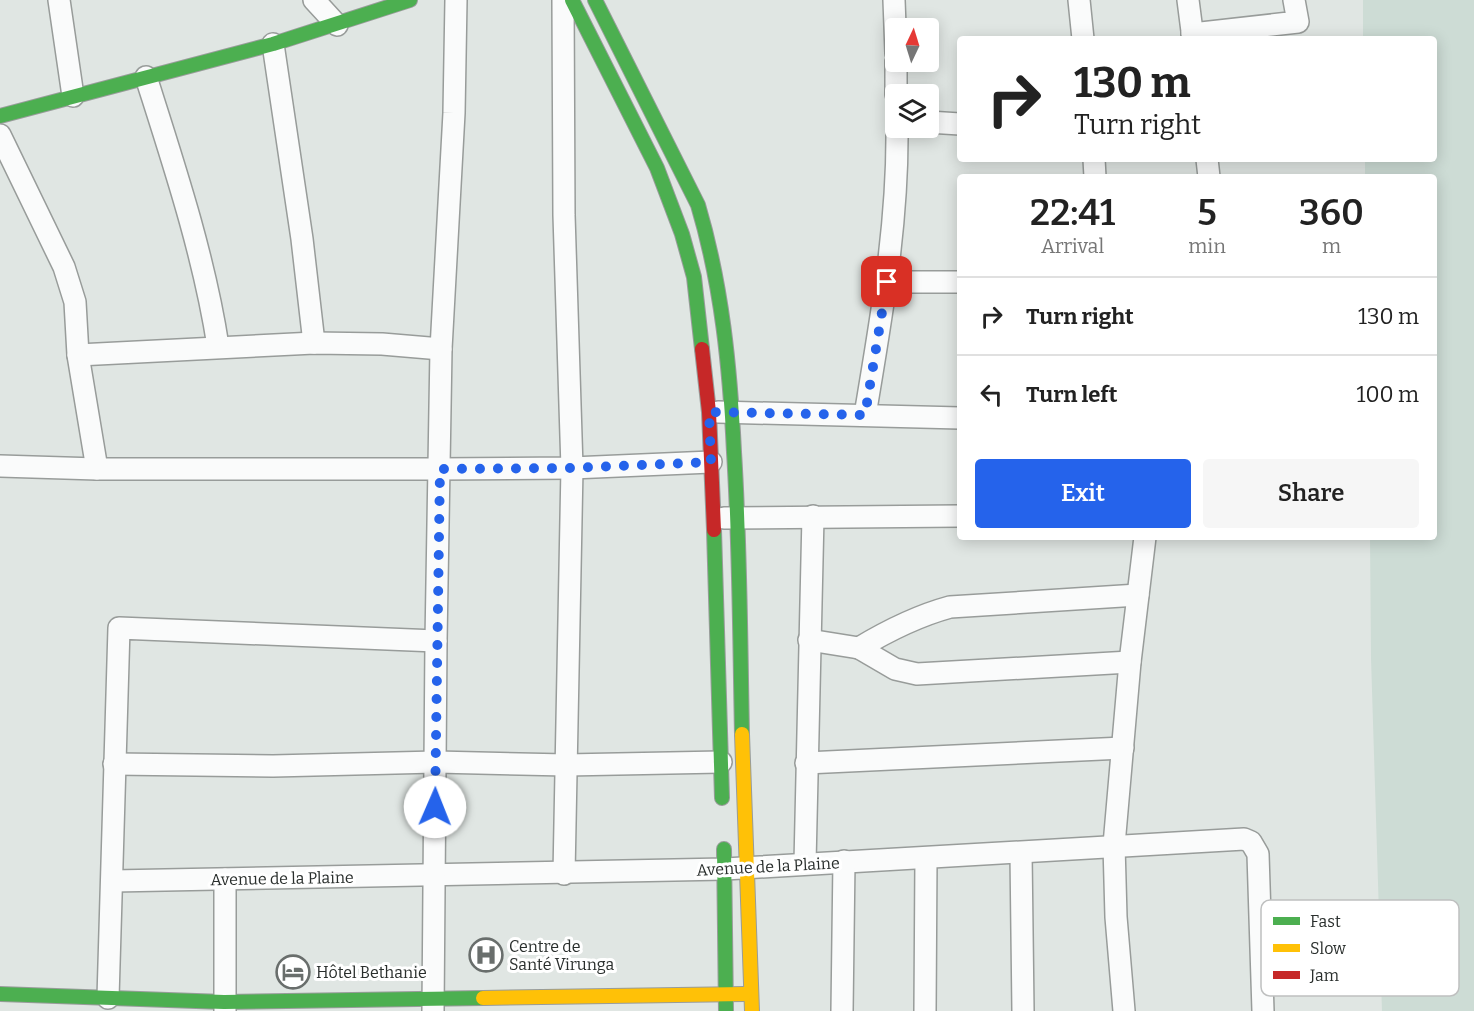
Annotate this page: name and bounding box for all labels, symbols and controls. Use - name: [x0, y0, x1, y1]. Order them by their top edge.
- north arrow: [885, 18, 939, 72]
- map controls: [885, 18, 939, 138]
- text: 130 m: [1074, 58, 1191, 108]
- icon: right: [975, 60, 1053, 138]
- button: layers: [885, 84, 939, 138]
- text: Turn right: [1074, 109, 1201, 141]
- text: 22:41: [1030, 191, 1115, 235]
- text: 5: [1197, 191, 1217, 235]
- text: 360: [1299, 191, 1364, 235]
- text: Arrival: [1041, 234, 1104, 258]
- text: min: [1188, 234, 1226, 258]
- text: m: [1322, 234, 1341, 258]
- pin: [861, 256, 912, 307]
- icon: arrive: [870, 265, 903, 298]
- icon: right: [975, 300, 1008, 333]
- text: Turn right: [1026, 303, 1134, 330]
- text: 130 m: [1358, 303, 1419, 330]
- icon: left: [975, 378, 1008, 411]
- text: Turn left: [1026, 381, 1118, 408]
- text: 100 m: [1356, 381, 1419, 408]
- button: Exit: [975, 459, 1191, 528]
- button: Share: [1203, 459, 1419, 528]
- position arrow: [403, 775, 467, 839]
- street label: Avenue de la Plaine: [696, 853, 840, 880]
- street label: Avenue de la Plaine: [210, 868, 354, 889]
- legend: [1261, 900, 1459, 996]
- text: Fast: [1310, 912, 1341, 931]
- hospital icon: Centre de Santé Virunga: [468, 937, 504, 973]
- place label: Centre de Santé Virunga: [509, 937, 615, 974]
- text: Slow: [1310, 939, 1346, 958]
- hotel icon: Hôtel Bethanie: [275, 954, 311, 990]
- place label: Hôtel Bethanie: [316, 963, 427, 982]
- text: Jam: [1309, 966, 1339, 985]

